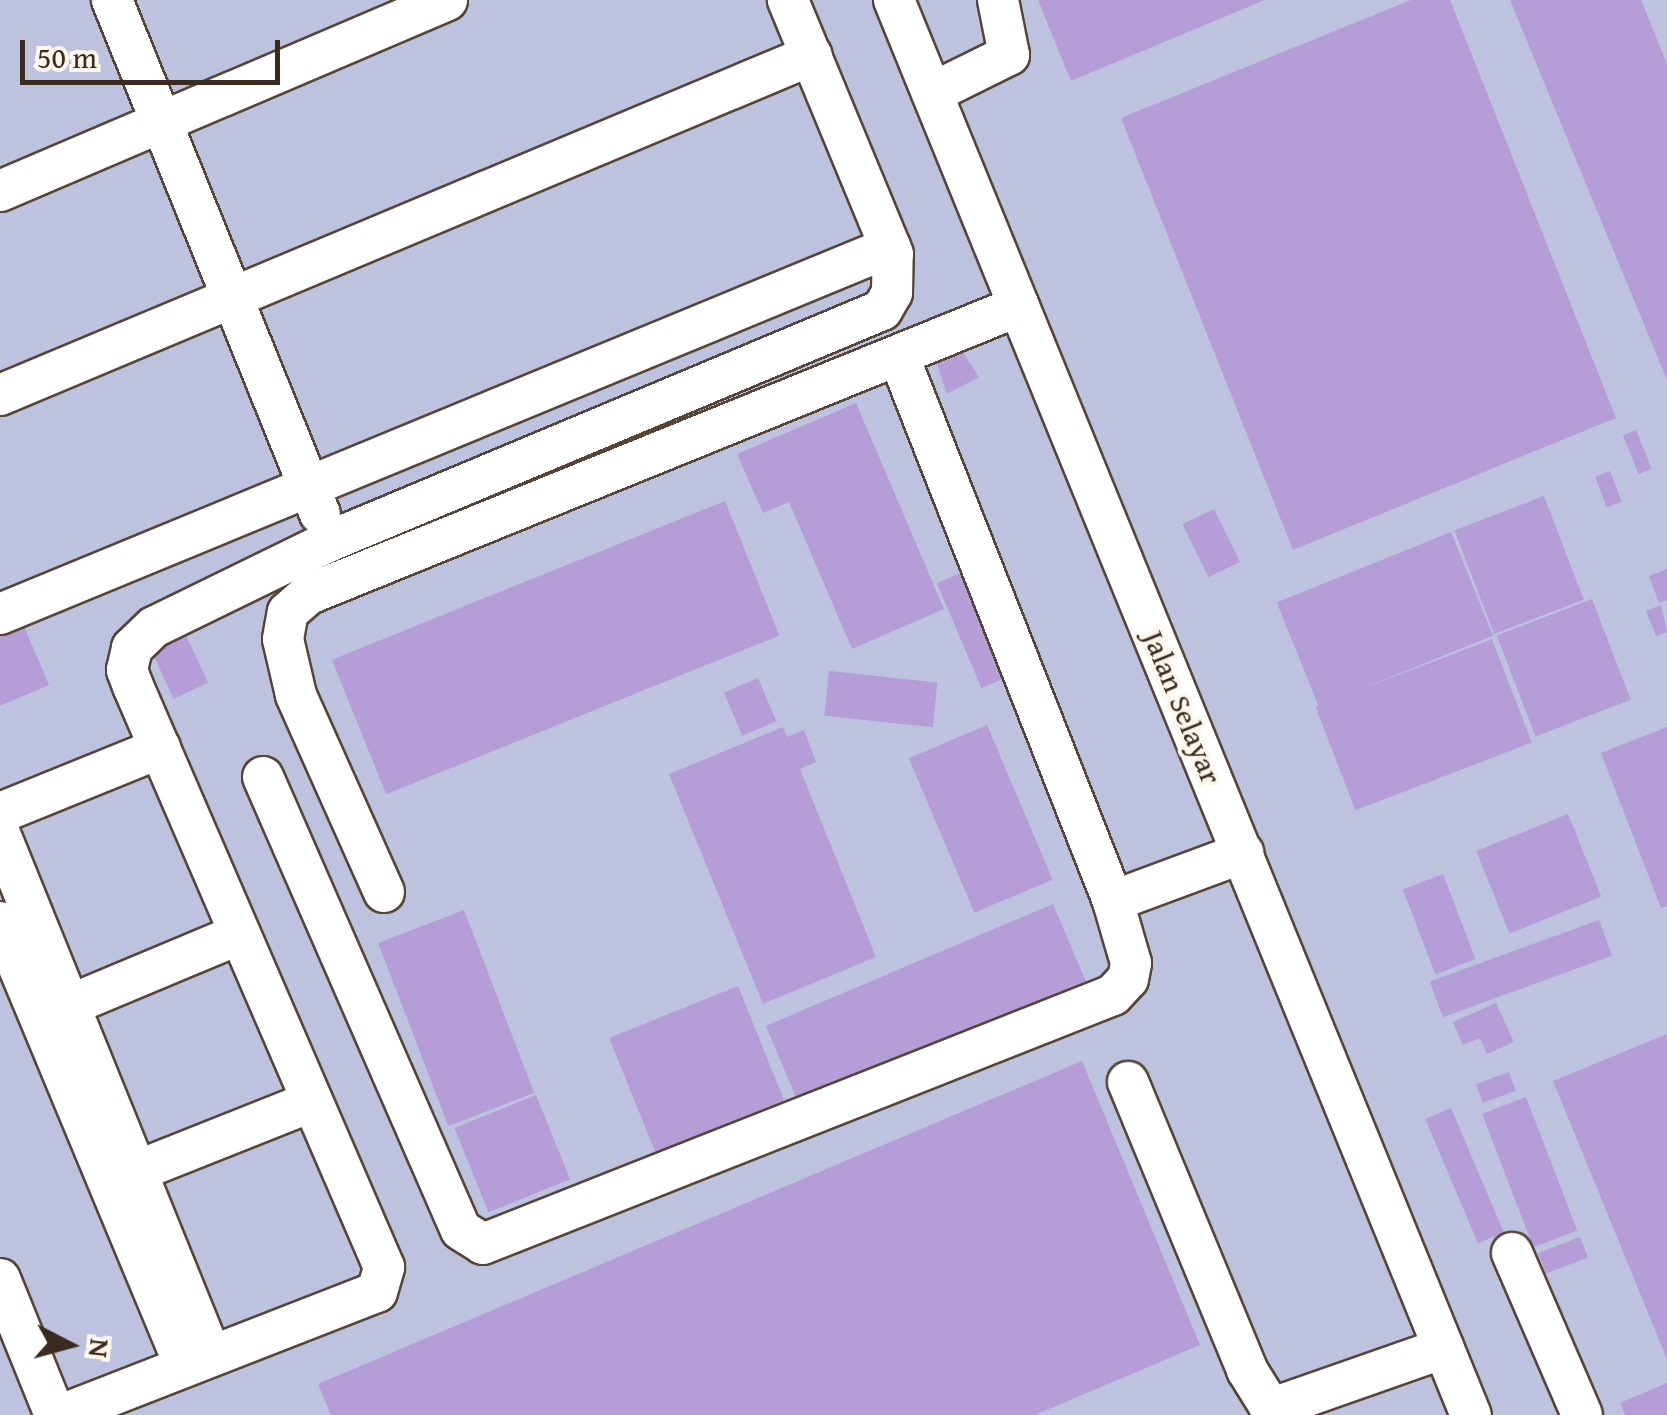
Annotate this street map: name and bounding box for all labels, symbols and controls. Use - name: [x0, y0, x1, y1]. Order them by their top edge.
- scale bar: [25, 20, 285, 82]
- text: 50 m: [37, 35, 97, 79]
- street label: Jalan Selayar: [1136, 625, 1230, 789]
- north arrow: [20, 1295, 120, 1395]
- text: N: [79, 1337, 122, 1360]

